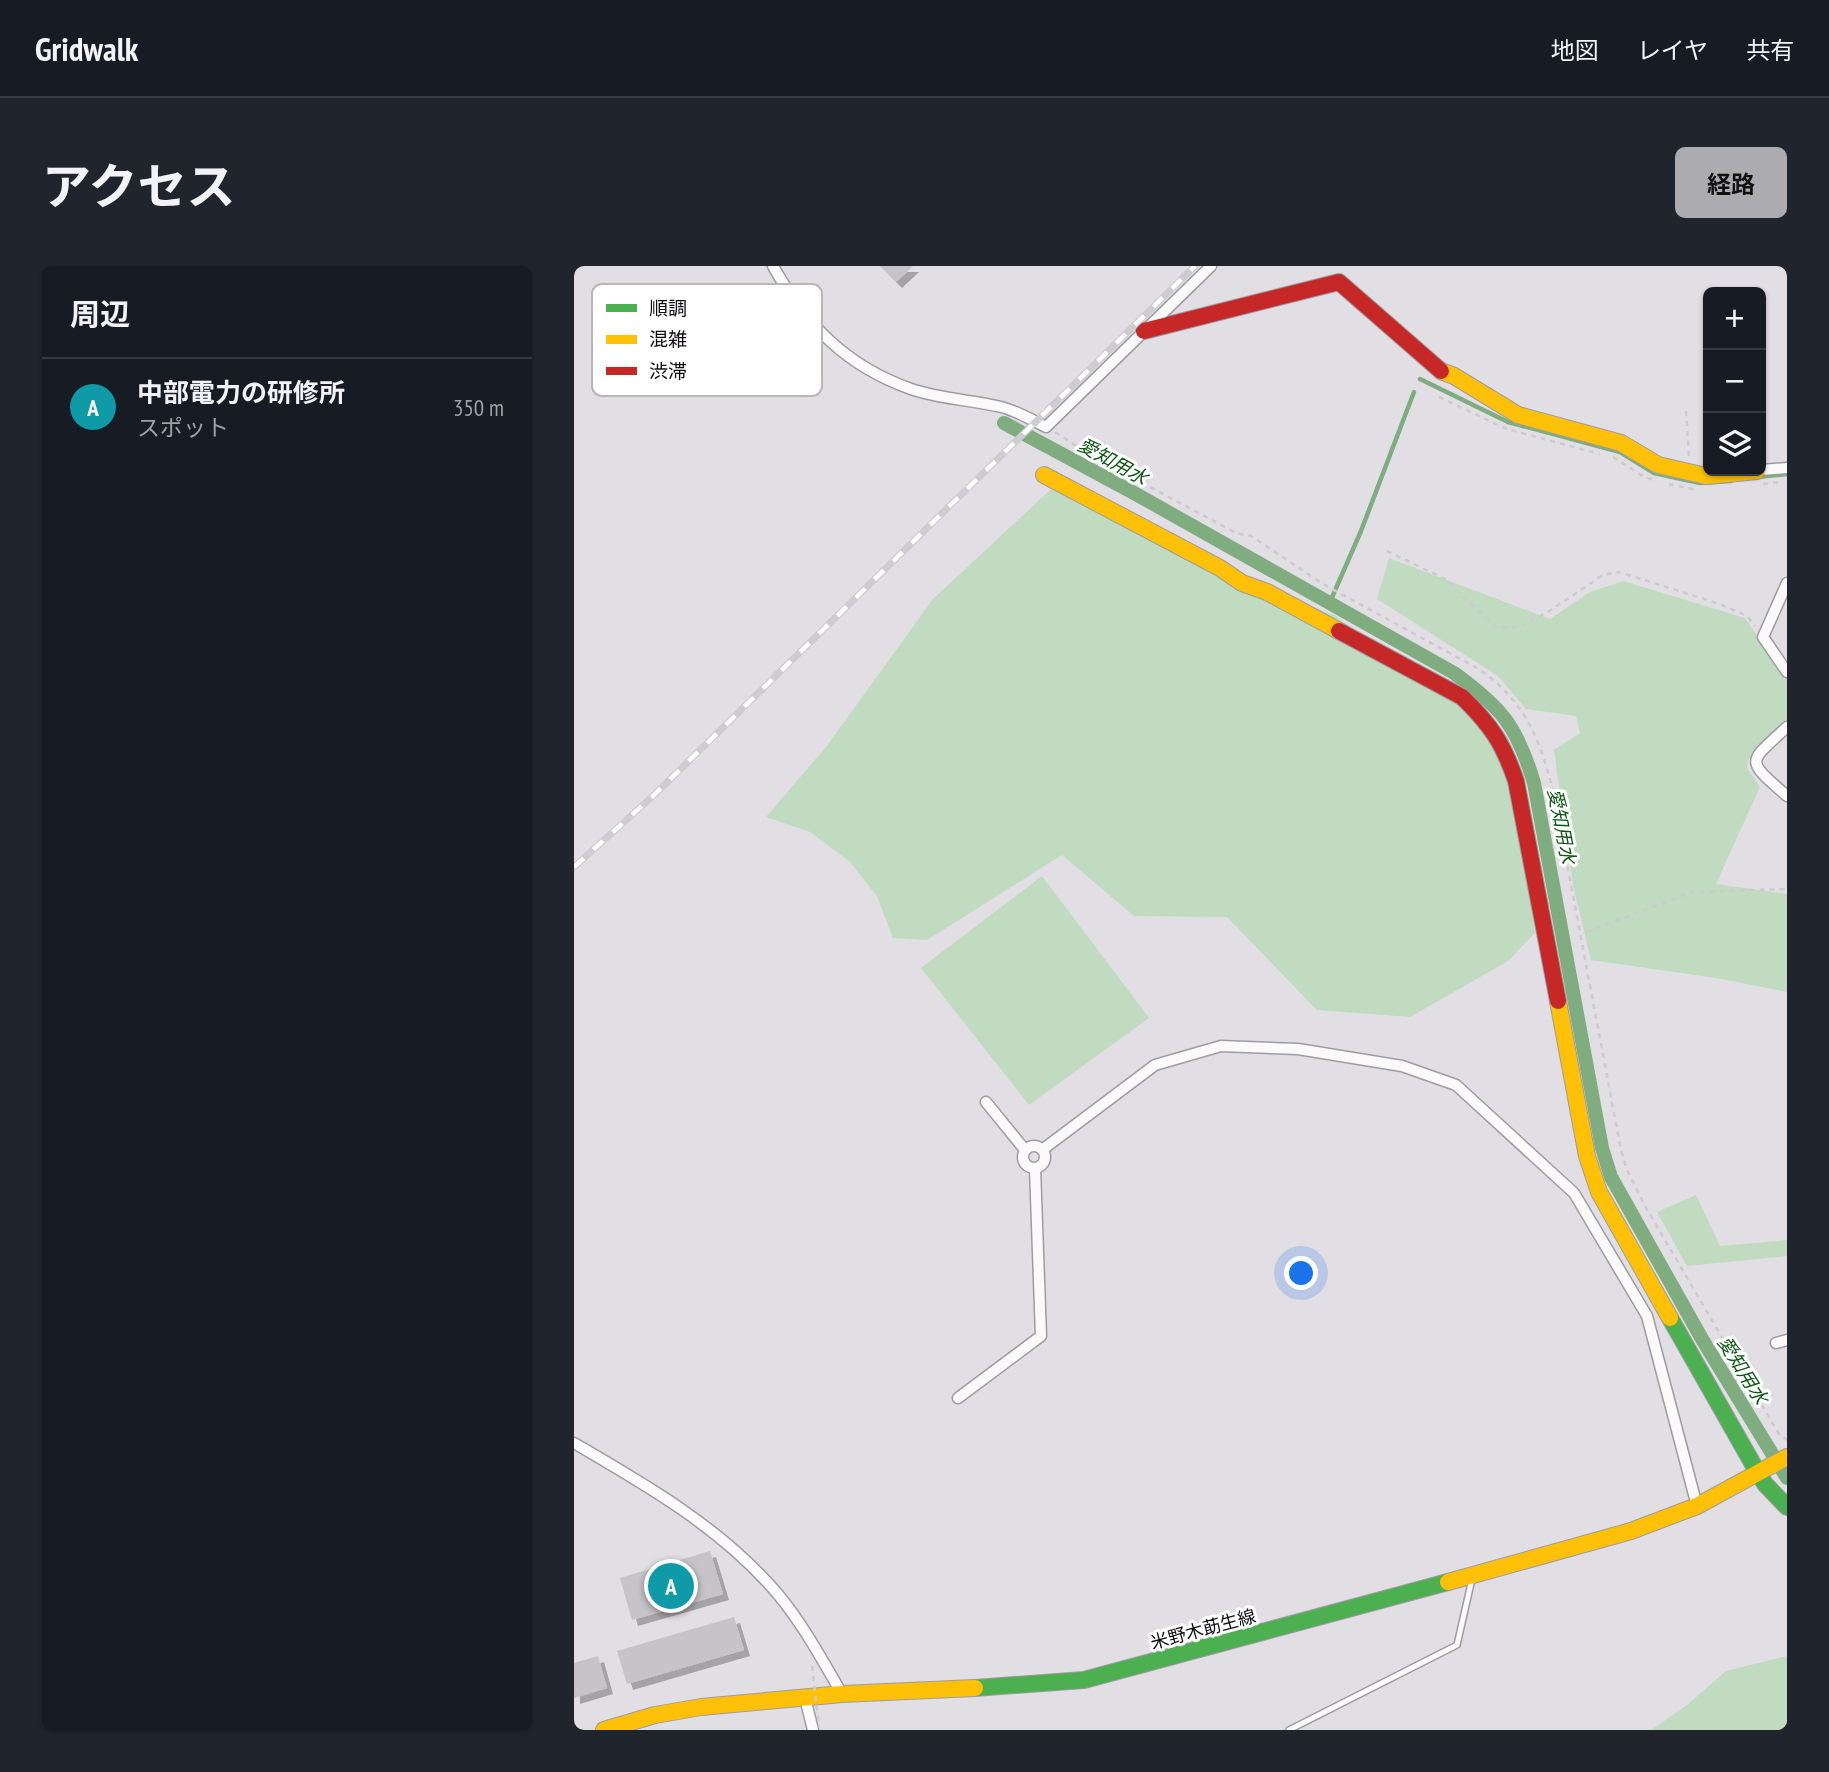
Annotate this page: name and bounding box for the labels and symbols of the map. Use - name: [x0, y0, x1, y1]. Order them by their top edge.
- legend: [592, 284, 822, 396]
- text: 順調: [649, 296, 687, 320]
- text: 混雑: [649, 327, 687, 351]
- text: 渋滞: [649, 359, 687, 383]
- water label: 愛知用水: [1074, 432, 1154, 491]
- water label: 愛知用水: [1543, 786, 1581, 868]
- your location: [1284, 1256, 1318, 1290]
- water label: 愛知用水: [1713, 1331, 1774, 1410]
- pin: A: [648, 1560, 694, 1612]
- street label: 米野木莇生線: [1148, 1604, 1258, 1654]

